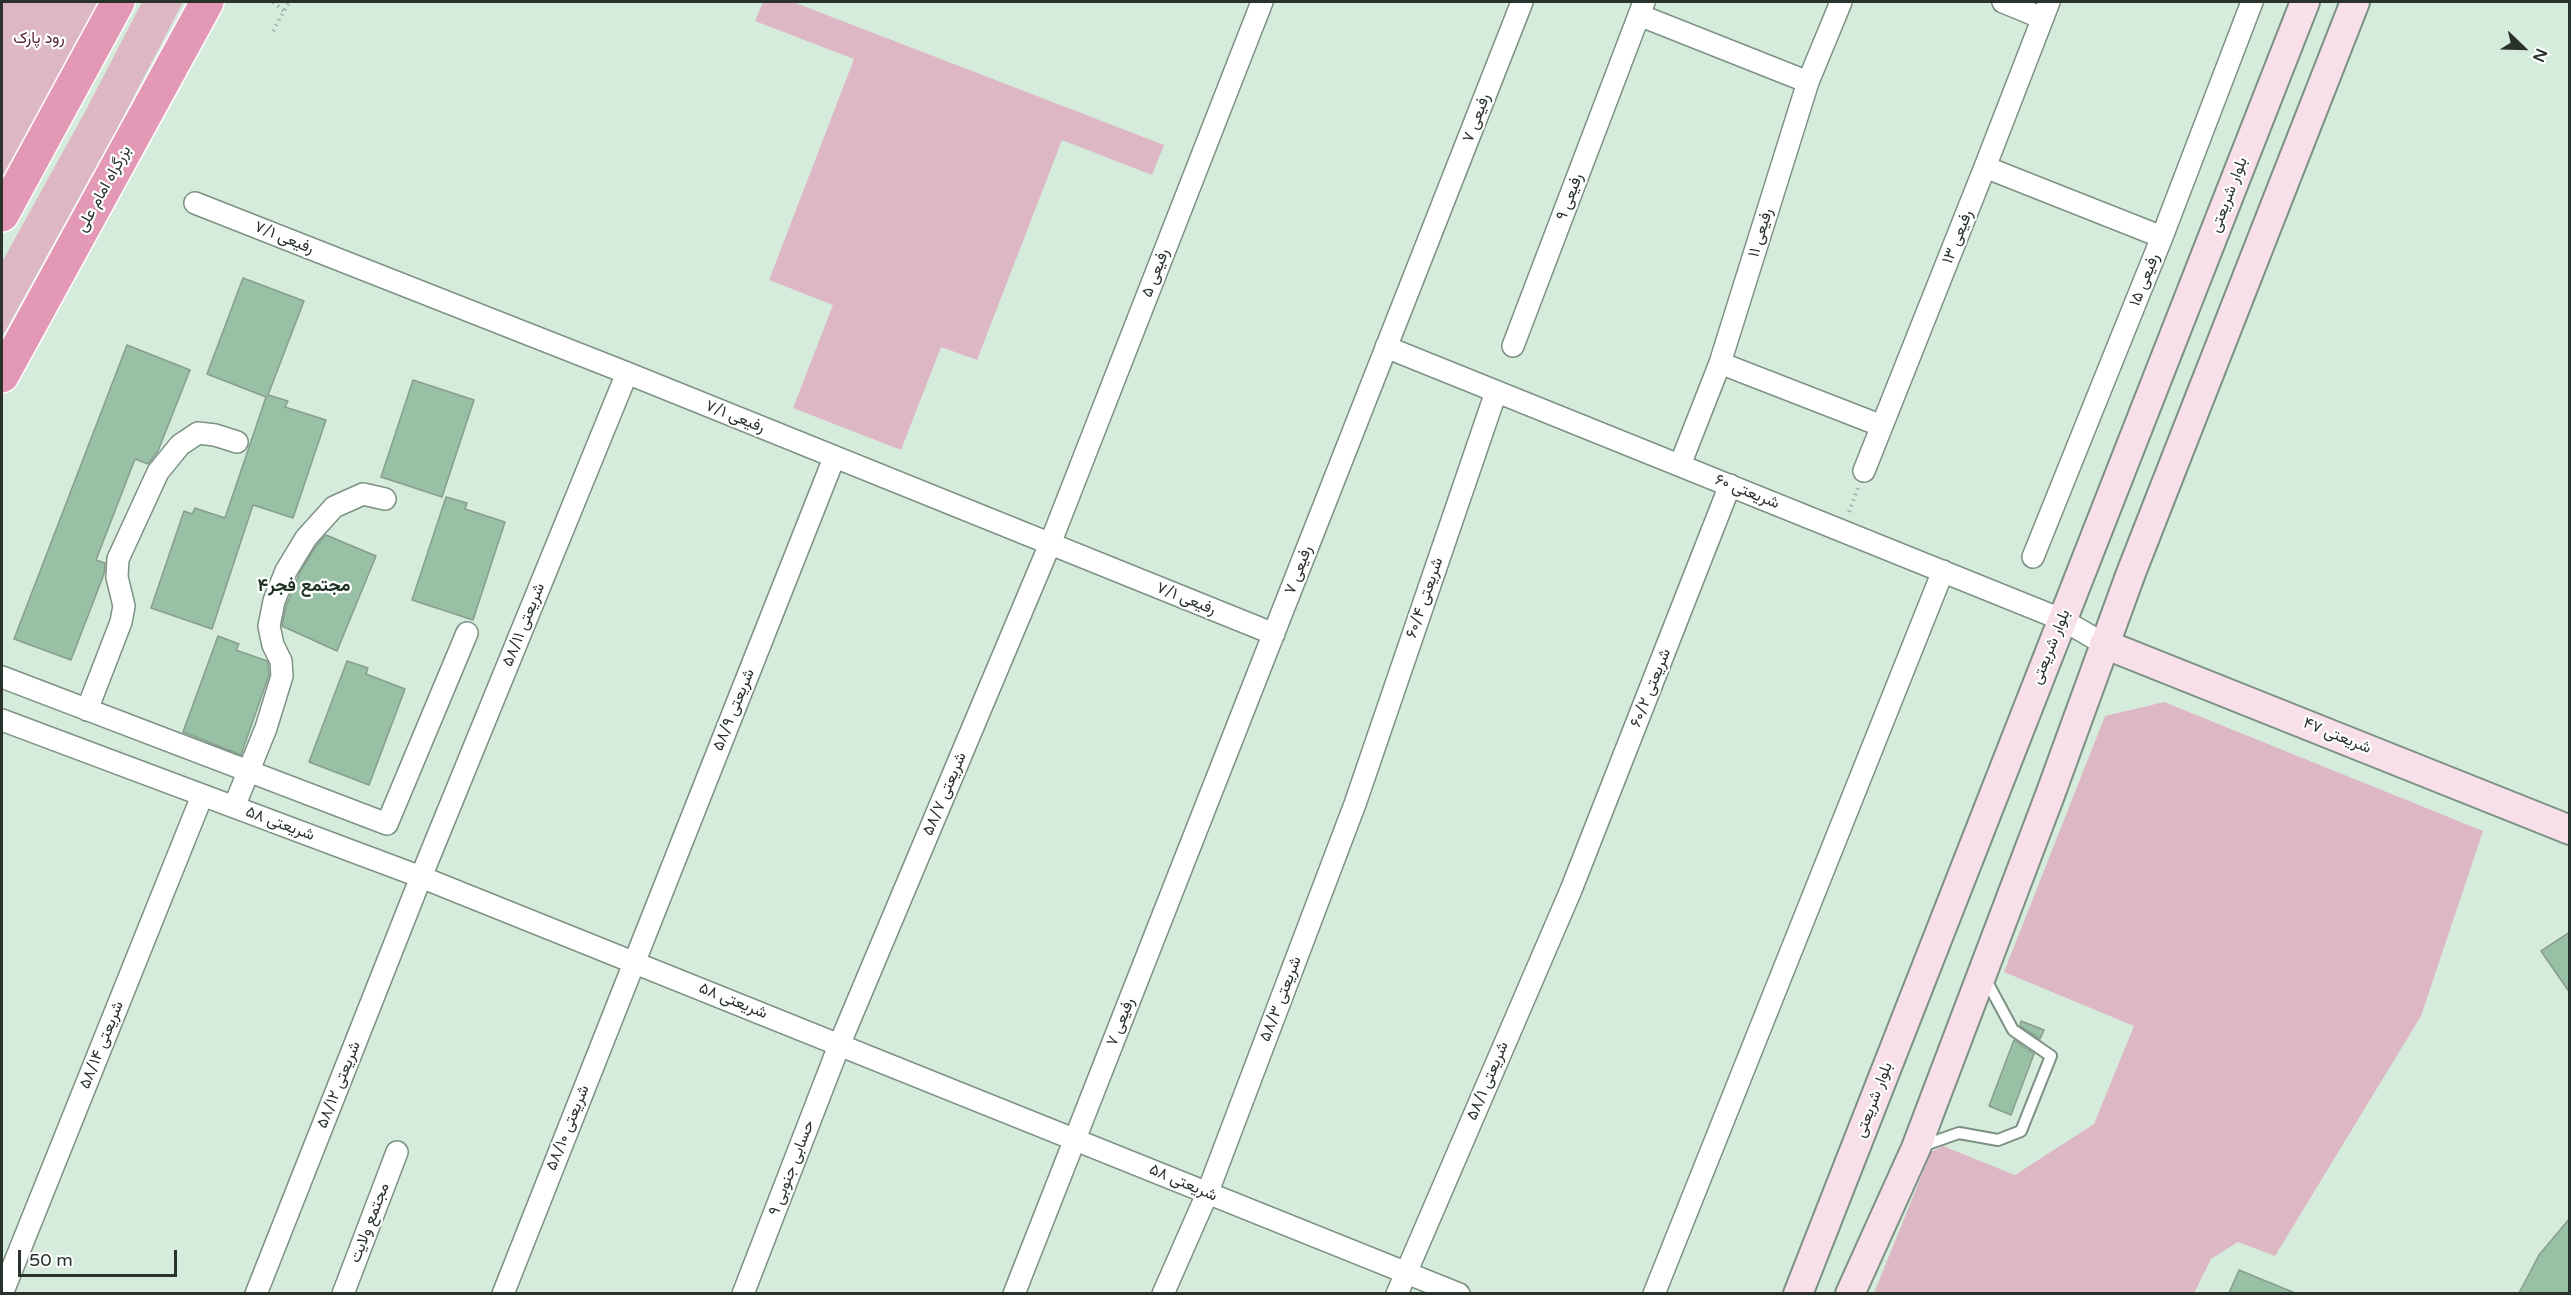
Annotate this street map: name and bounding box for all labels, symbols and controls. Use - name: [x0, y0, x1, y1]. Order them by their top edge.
- north arrow: [2493, 18, 2553, 78]
- park label: رود پارک: [13, 29, 65, 49]
- text: N: [2528, 45, 2551, 65]
- street label: رفیعی ۷: [1459, 91, 1495, 145]
- street label: بزرگراه امام علی: [72, 142, 136, 236]
- street label: بلوار شریعتی: [2206, 155, 2252, 235]
- street label: رفیعی ۹: [1552, 171, 1588, 223]
- street label: رفیعی ۱۱: [1744, 206, 1778, 260]
- street label: رفیعی ۱۳: [1939, 207, 1977, 267]
- street label: رفیعی ۷/۱: [252, 217, 316, 259]
- street label: رفیعی ۵: [1138, 246, 1174, 300]
- street label: رفیعی ۱۵: [2126, 251, 2164, 309]
- street label: رفیعی ۷/۱: [703, 396, 767, 438]
- street label: شریعتی ۶۰: [1712, 470, 1782, 514]
- street label: رفیعی ۷: [1281, 543, 1317, 597]
- street label: شریعتی ۶۰/۴: [1402, 555, 1448, 641]
- district label: مجتمع فجر۴: [258, 575, 350, 597]
- street label: رفیعی ۷/۱: [1154, 578, 1218, 620]
- street label: شریعتی ۵۸/۱۱: [499, 580, 549, 670]
- street label: بلوار شریعتی: [2027, 607, 2075, 687]
- street label: شریعتی ۶۰/۲: [1627, 646, 1675, 730]
- street label: شریعتی ۵۸/۹: [709, 666, 759, 754]
- street label: شریعتی ۴۷: [2300, 714, 2374, 758]
- street label: شریعتی ۵۸/۷: [919, 749, 971, 839]
- street label: شریعتی ۵۸: [243, 803, 317, 845]
- street label: شریعتی ۵۸/۳: [1256, 954, 1306, 1044]
- street label: شریعتی ۵۸: [696, 979, 770, 1023]
- street label: رفیعی ۷: [1103, 995, 1139, 1049]
- street label: شریعتی ۵۸/۱۴: [76, 998, 128, 1092]
- street label: شریعتی ۵۸/۱۲: [313, 1039, 365, 1131]
- street label: شریعتی ۵۸/۱: [1463, 1039, 1513, 1123]
- street label: بلوار شریعتی: [1851, 1060, 1897, 1140]
- street label: شریعتی ۵۸/۱۰: [542, 1082, 594, 1174]
- street label: حسابی جنوبی ۹: [765, 1117, 819, 1219]
- street label: شریعتی ۵۸: [1146, 1160, 1220, 1206]
- street label: مجتمع ولایت: [346, 1180, 394, 1266]
- scale bar: [21, 1238, 180, 1276]
- text: 50 m: [29, 1249, 73, 1271]

